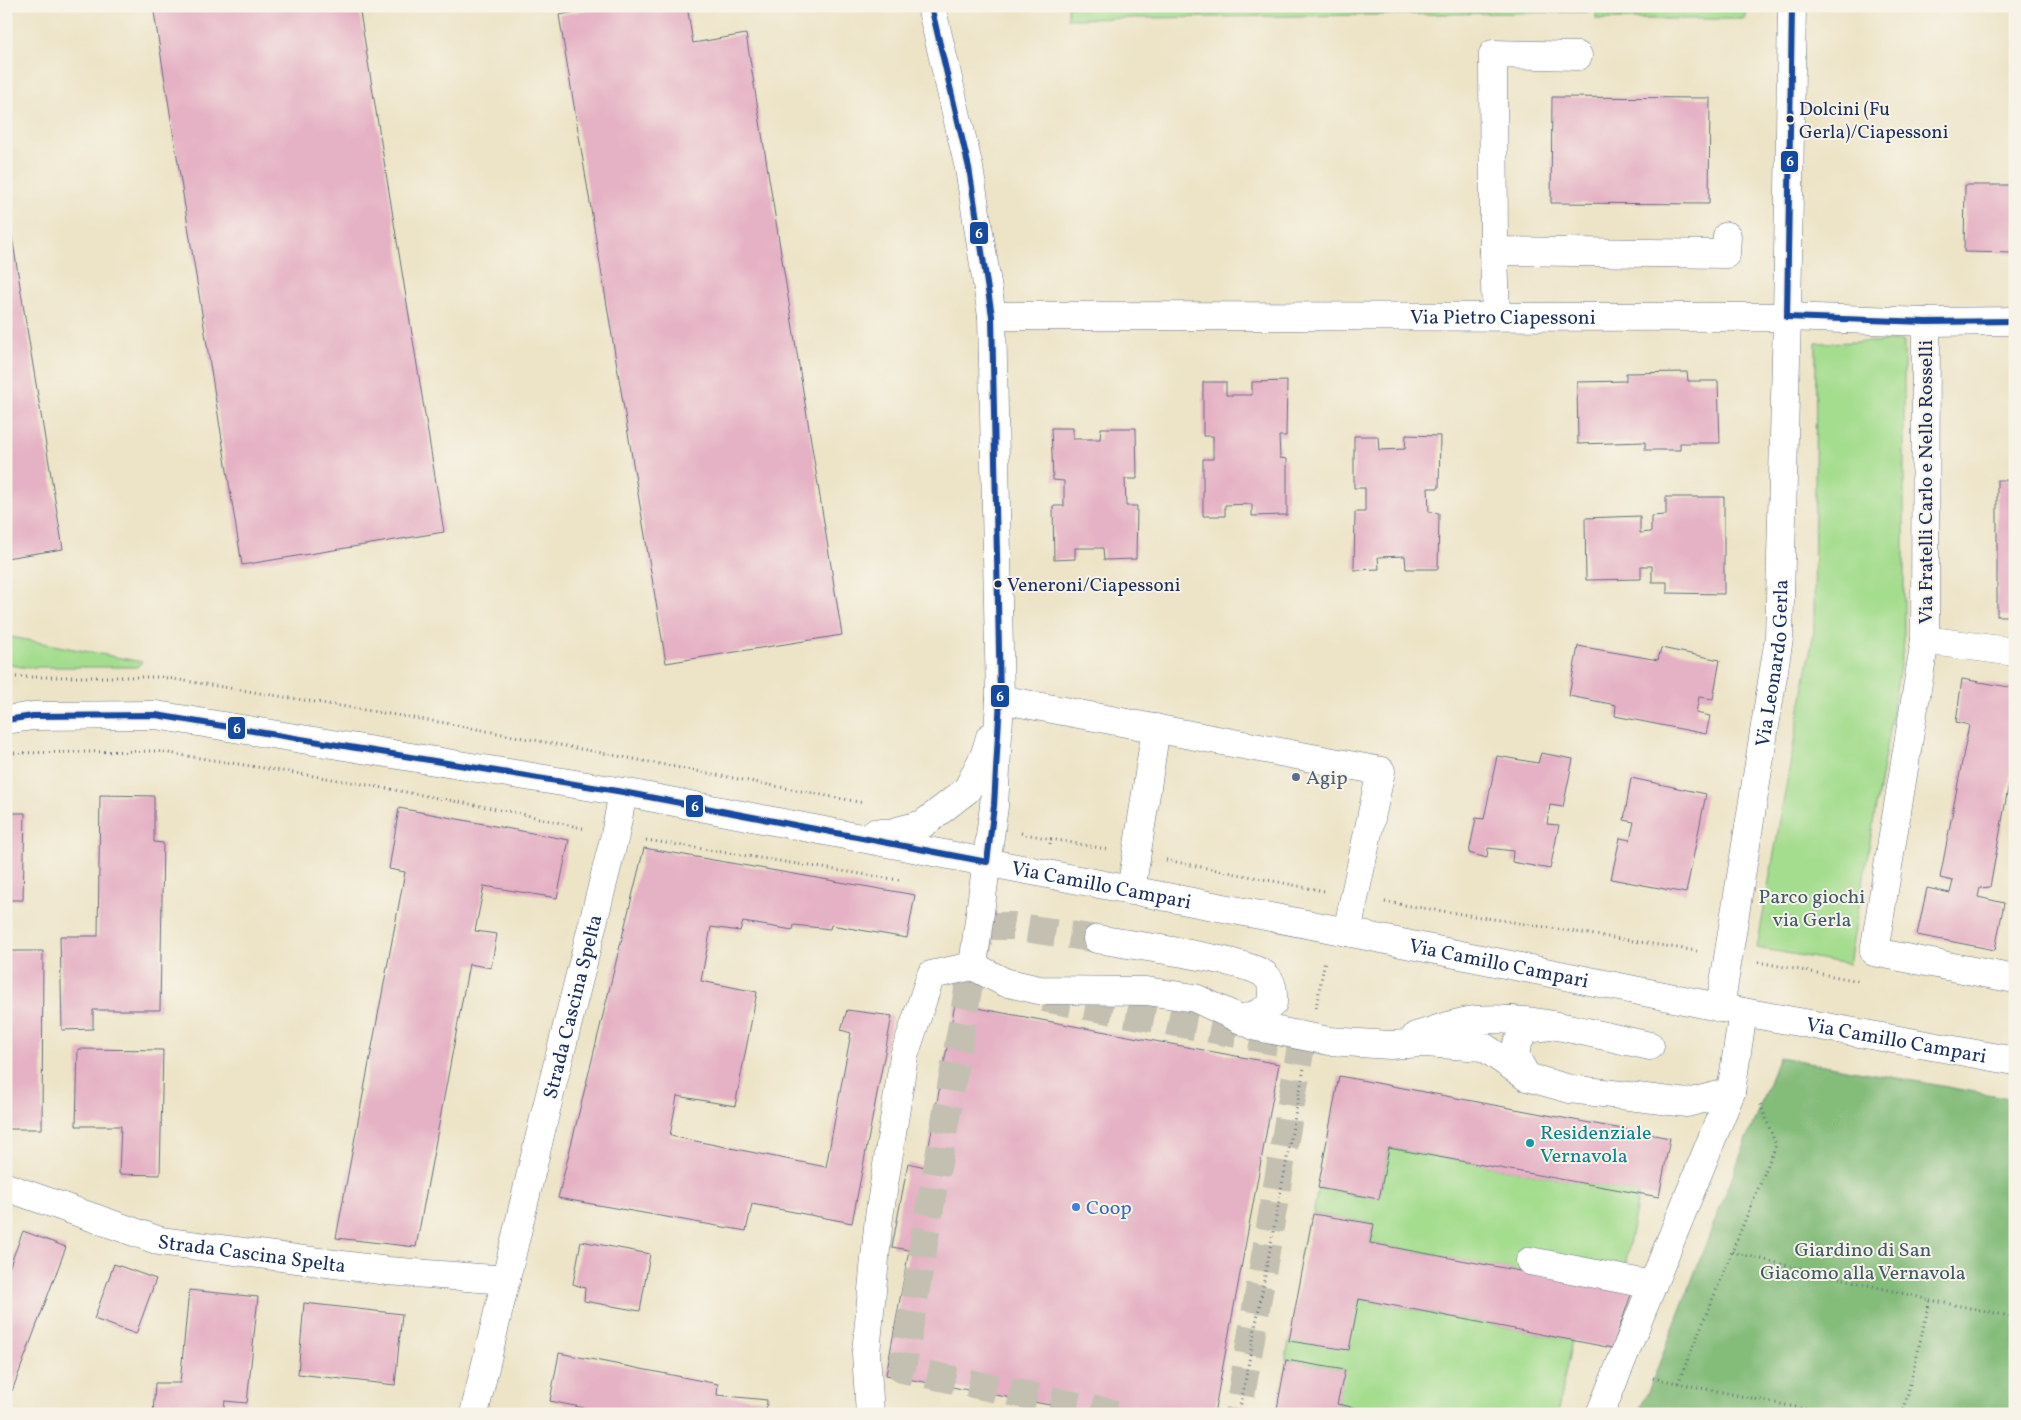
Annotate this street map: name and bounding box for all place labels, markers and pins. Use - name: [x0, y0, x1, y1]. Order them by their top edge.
- place label: Dolcini (Fu Gerla)/Ciapessoni: [1799, 97, 1949, 146]
- marker: Dolcini (Fu Gerla)/Ciapessoni: [1785, 114, 1795, 124]
- place label: Veneroni/Ciapessoni: [1007, 573, 1181, 599]
- marker: Veneroni/Ciapessoni: [993, 579, 1003, 589]
- place label: Agip: [1306, 765, 1348, 793]
- marker: Agip: [1290, 771, 1302, 783]
- place label: Residenziale Vernavola: [1540, 1120, 1652, 1171]
- marker: Residenziale Vernavola: [1524, 1137, 1536, 1149]
- place label: Coop: [1086, 1195, 1132, 1223]
- marker: Coop: [1070, 1201, 1082, 1213]

